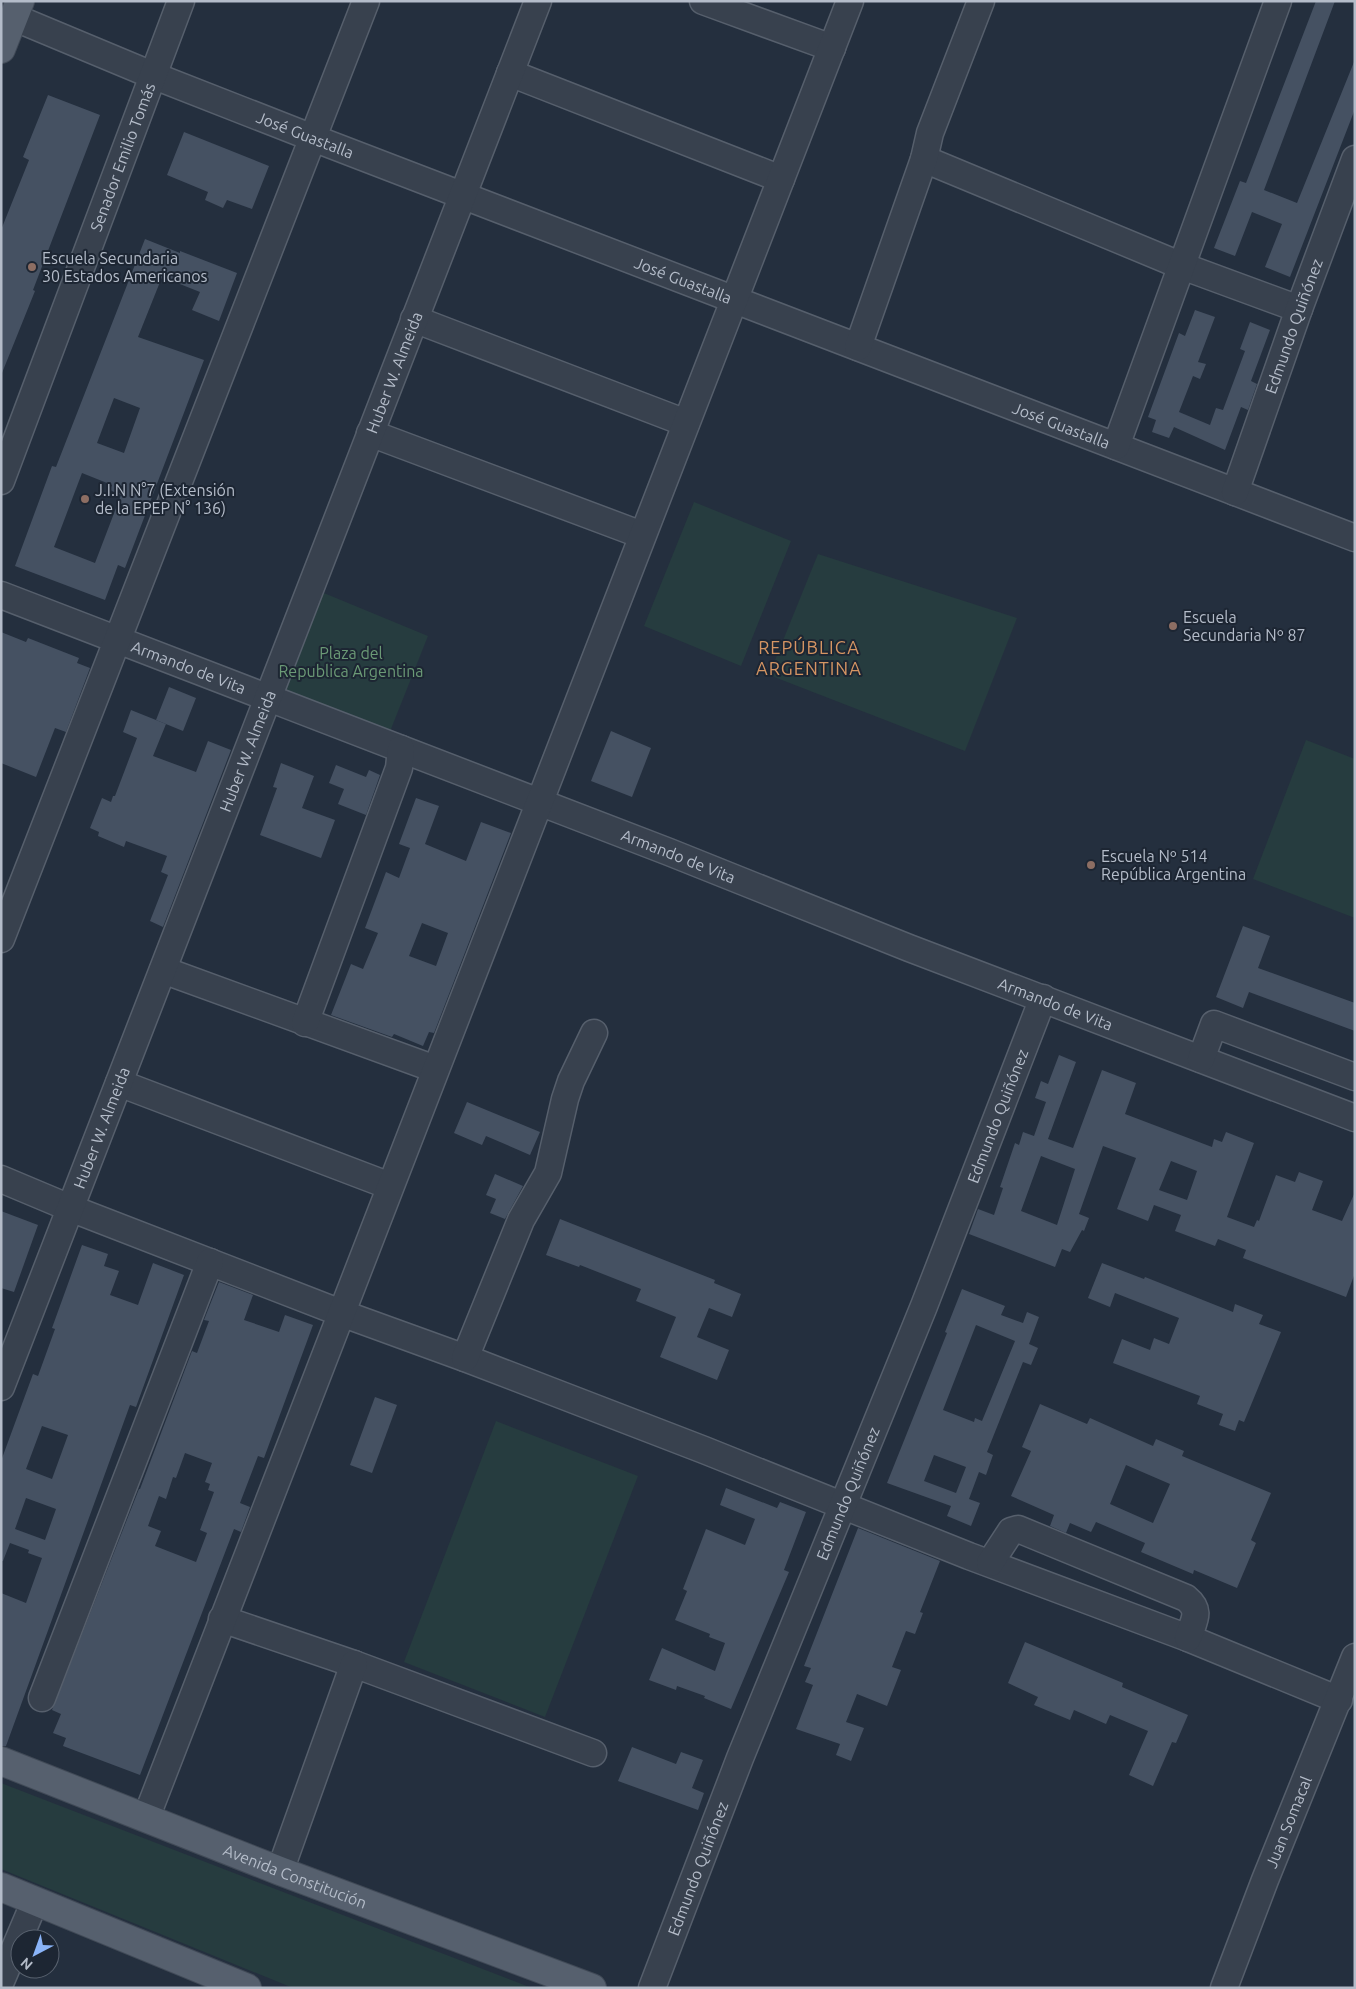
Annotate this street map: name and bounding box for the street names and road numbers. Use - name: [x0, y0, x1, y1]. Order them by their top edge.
- street label: Senador Emilio Tomás: [86, 80, 159, 234]
- street label: José Guastalla: [254, 108, 356, 162]
- street label: José Guastalla: [632, 253, 734, 307]
- street label: Edmundo Quiñónez: [1261, 256, 1326, 396]
- street label: Huber W. Almeida: [362, 309, 426, 436]
- street label: José Guastalla: [1010, 398, 1112, 452]
- street label: Armando de Vita: [129, 637, 248, 697]
- street label: Huber W. Almeida: [216, 688, 279, 814]
- street label: Armando de Vita: [619, 826, 738, 887]
- street label: Armando de Vita: [996, 974, 1115, 1034]
- street label: Edmundo Quiñónez: [963, 1046, 1031, 1185]
- street label: Huber W. Almeida: [70, 1064, 133, 1191]
- street label: Edmundo Quiñónez: [813, 1424, 883, 1563]
- street label: Juan Somacal: [1262, 1773, 1315, 1871]
- street label: Edmundo Quiñónez: [664, 1799, 732, 1938]
- street label: Avenida Constitución: [221, 1841, 369, 1912]

